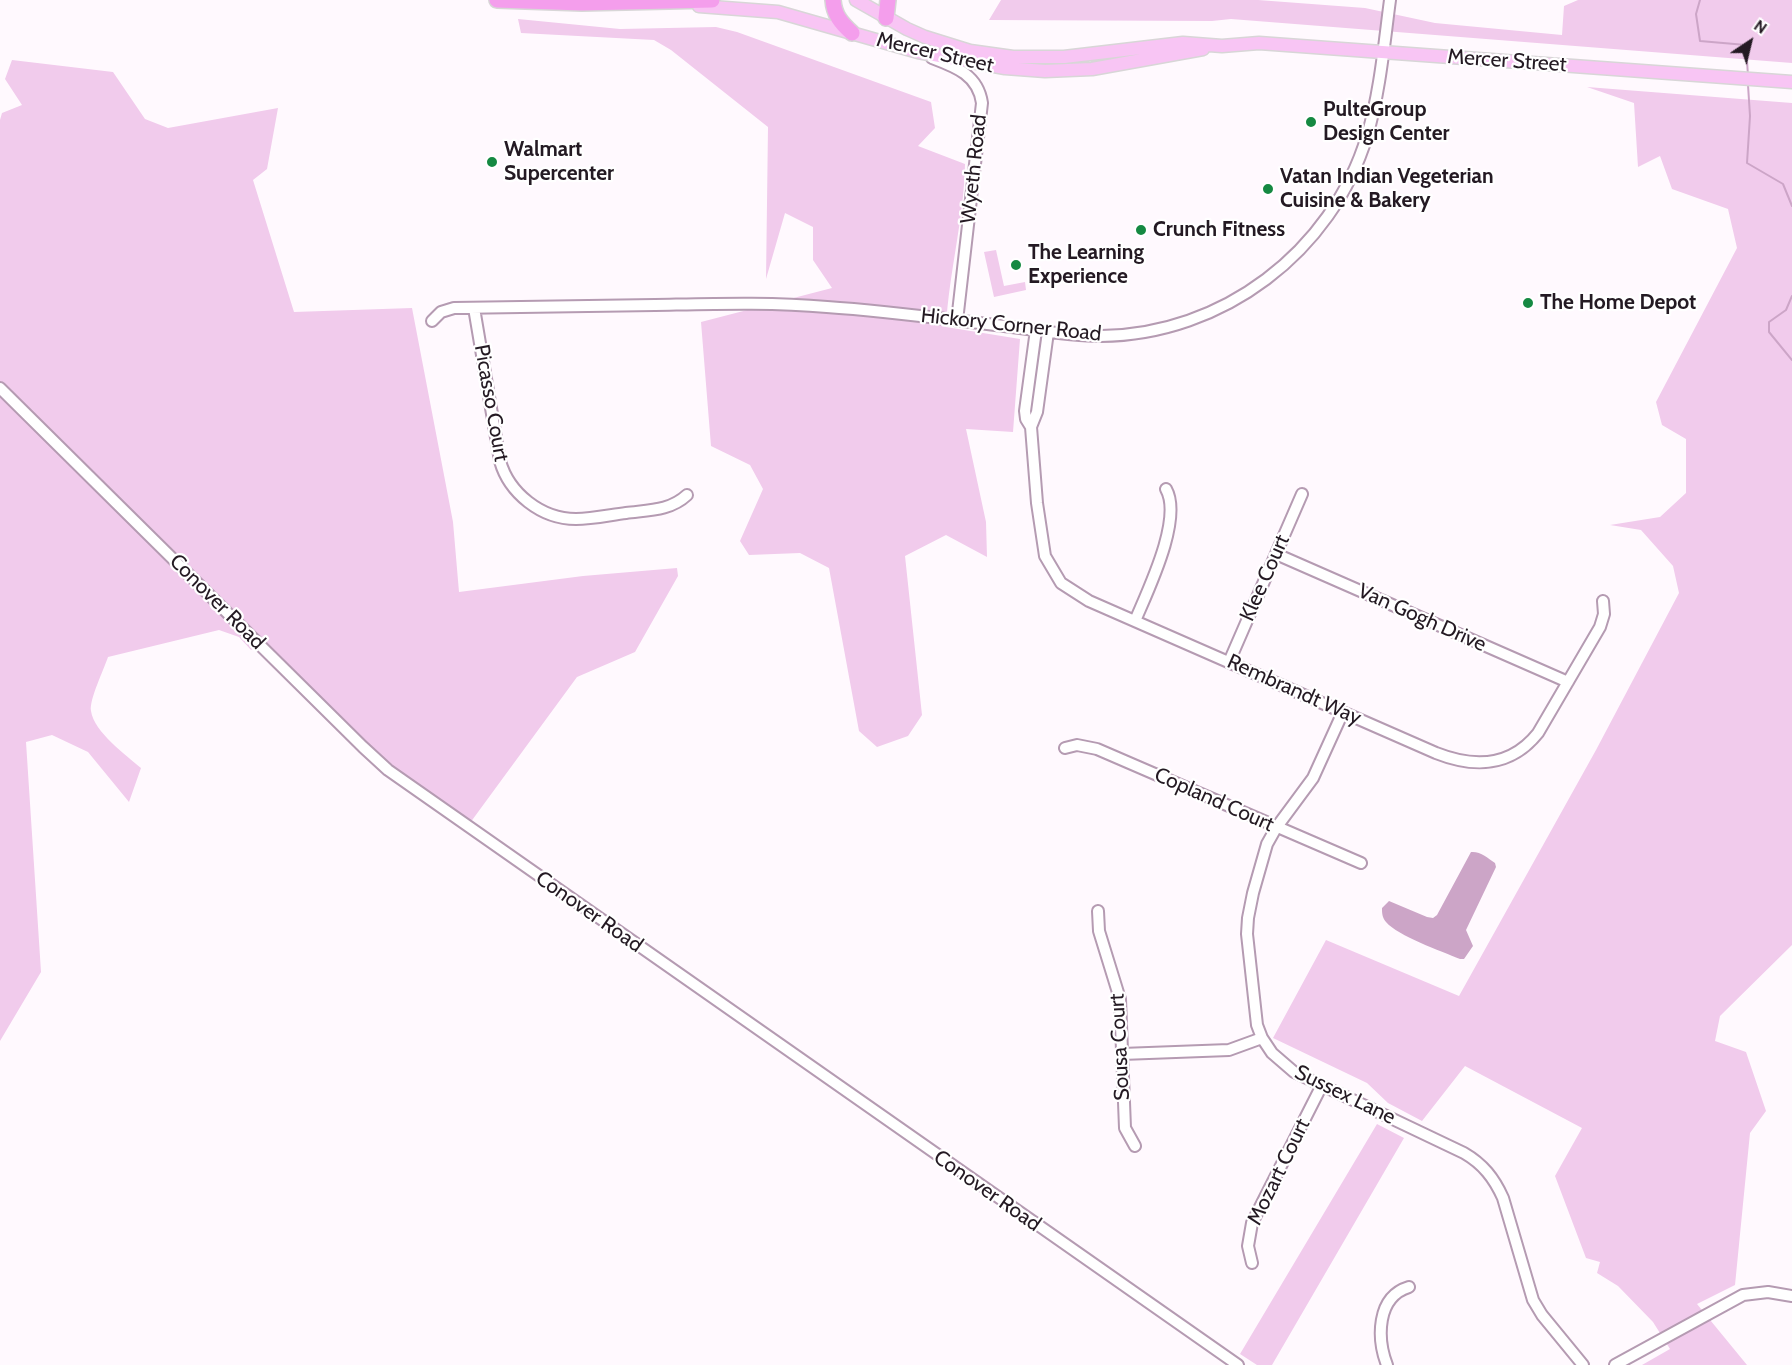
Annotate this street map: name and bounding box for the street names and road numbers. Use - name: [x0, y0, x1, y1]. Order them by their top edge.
- street label: Mercer Street: [874, 27, 996, 79]
- street label: Mercer Street: [1447, 44, 1567, 78]
- street label: Wyeth Road: [956, 113, 992, 225]
- street label: Hickory Corner Road: [920, 303, 1102, 347]
- street label: Picasso Court: [468, 342, 514, 464]
- street label: Klee Court: [1235, 531, 1295, 625]
- street label: Conover Road: [164, 549, 270, 655]
- street label: Van Gogh Drive: [1354, 578, 1490, 658]
- street label: Rembrandt Way: [1223, 649, 1365, 731]
- street label: Copland Court: [1150, 762, 1278, 838]
- street label: Conover Road: [531, 866, 647, 958]
- street label: Sousa Court: [1105, 993, 1135, 1101]
- street label: Sussex Lane: [1291, 1060, 1399, 1130]
- street label: Mozart Court: [1242, 1115, 1316, 1229]
- street label: Conover Road: [929, 1145, 1045, 1237]

